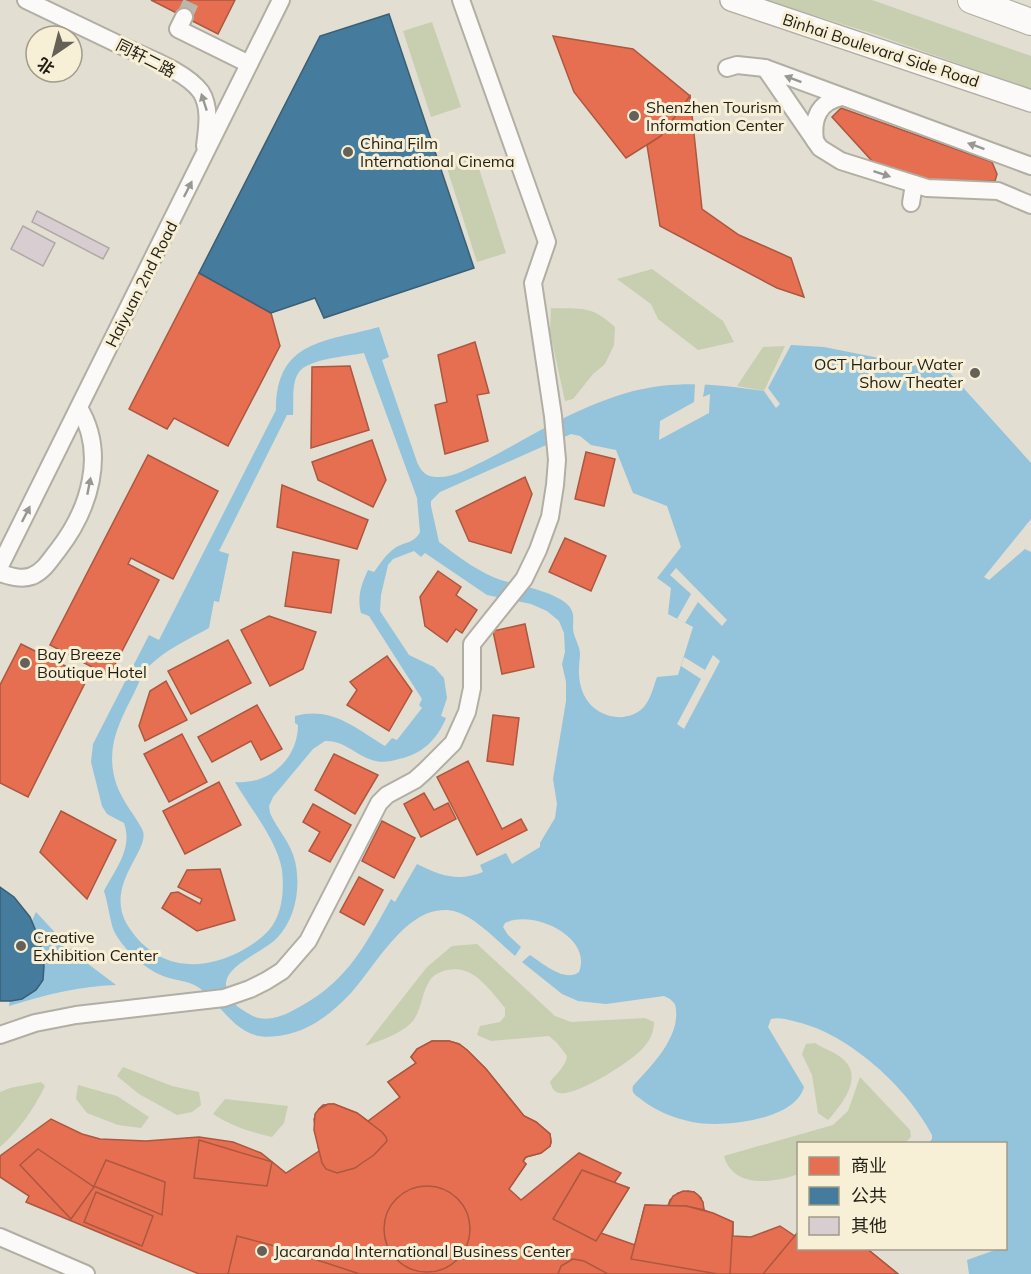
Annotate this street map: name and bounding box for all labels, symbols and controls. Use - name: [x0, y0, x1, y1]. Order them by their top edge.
- street label: Binhai Boulevard Side Road: [780, 9, 982, 91]
- north arrow: [24, 24, 84, 84]
- street label: 同轩二路: [113, 35, 179, 81]
- text: 北: [33, 54, 58, 79]
- one-way arrow: [784, 74, 802, 83]
- one-way arrow: [198, 92, 208, 110]
- place label: Shenzhen Tourism Information Center: [646, 97, 784, 135]
- marker: Shenzhen Tourism Information Center: [627, 109, 641, 123]
- place label: China Film International Cinema: [360, 133, 515, 171]
- one-way arrow: [967, 141, 985, 150]
- marker: China Film International Cinema: [341, 145, 355, 159]
- one-way arrow: [873, 170, 891, 179]
- one-way arrow: [184, 181, 193, 198]
- street label: Haiyuan 2nd Road: [101, 218, 181, 350]
- place label: OCT Harbour Water Show Theater: [814, 354, 963, 392]
- marker: OCT Harbour Water Show Theater: [968, 366, 982, 380]
- one-way arrow: [85, 476, 94, 495]
- one-way arrow: [21, 506, 31, 523]
- place label: Bay Breeze Boutique Hotel: [37, 644, 147, 682]
- marker: Bay Breeze Boutique Hotel: [18, 656, 32, 670]
- place label: Creative Exhibition Center: [33, 927, 158, 965]
- marker: Creative Exhibition Center: [14, 939, 28, 953]
- legend: [797, 1142, 1007, 1250]
- text: 商业: [851, 1154, 887, 1177]
- text: 公共: [851, 1184, 887, 1207]
- text: 其他: [851, 1214, 887, 1237]
- place label: Jacaranda International Business Center: [274, 1241, 571, 1261]
- marker: Jacaranda International Business Center: [255, 1244, 269, 1258]

